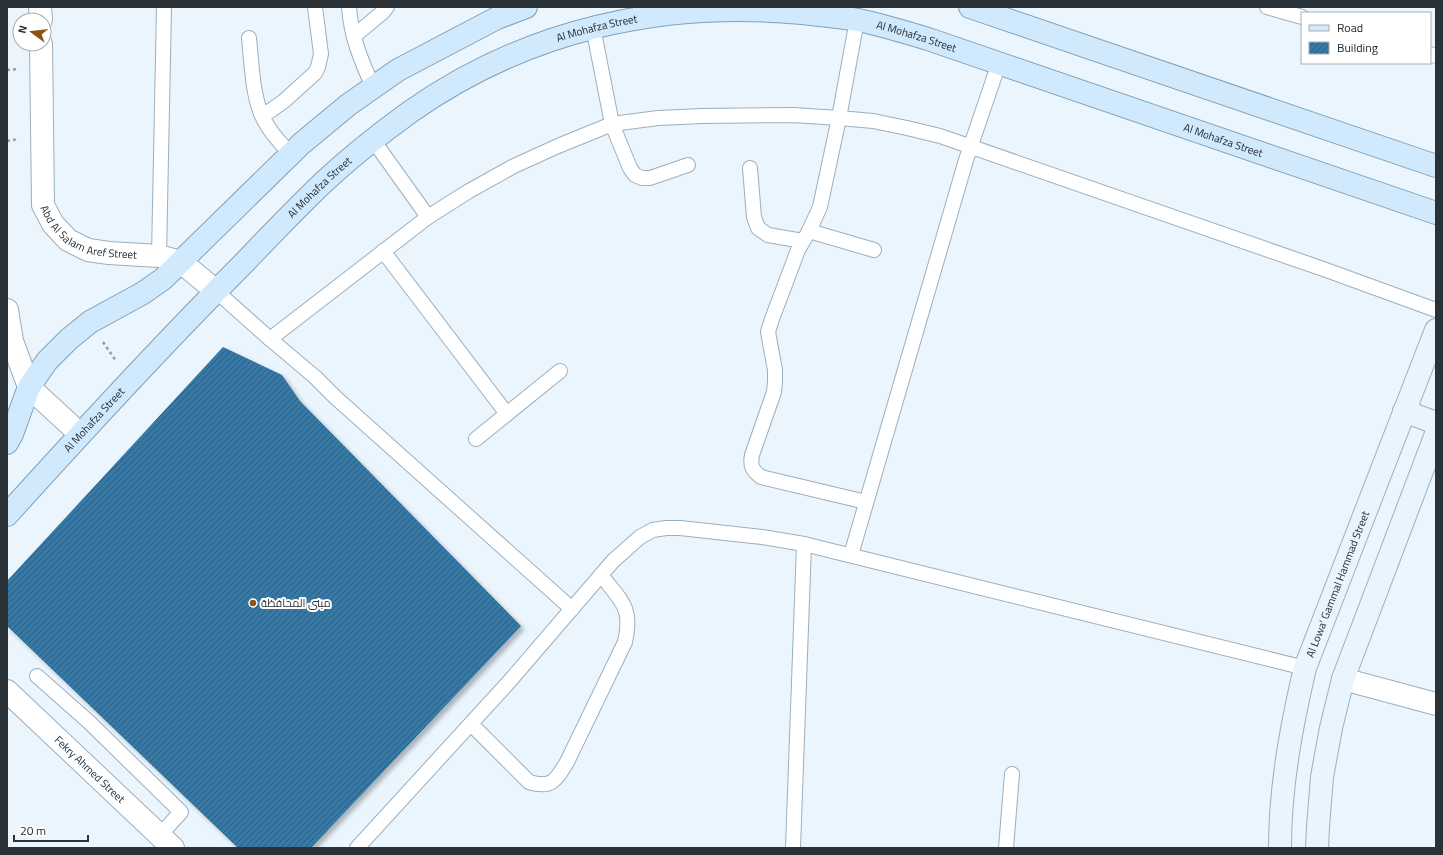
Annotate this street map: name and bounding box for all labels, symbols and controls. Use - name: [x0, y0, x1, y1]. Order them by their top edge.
- street label: Al Mohafza Street: [554, 9, 639, 48]
- north arrow: [12, 12, 52, 52]
- legend: [1301, 12, 1431, 64]
- street label: Al Mohafza Street: [874, 15, 959, 58]
- text: Road: [1337, 16, 1363, 39]
- text: N: [12, 23, 33, 36]
- text: Building: [1337, 36, 1378, 59]
- street label: Al Mohafza Street: [1181, 117, 1266, 163]
- street label: Al Mohafza Street: [282, 151, 356, 223]
- street label: Abd Al Salam Aref Street: [35, 201, 138, 265]
- street label: Al Mohafza Street: [58, 382, 130, 457]
- street label: Al Lowa' Gammal Hammad Street: [1300, 508, 1375, 660]
- place label: مبنى المحافظة: [261, 593, 331, 613]
- marker: مبنى المحافظة: [248, 598, 258, 608]
- street label: Fekry Ahmed Street: [50, 731, 130, 808]
- scale bar: [14, 817, 88, 843]
- text: 20 m: [20, 819, 46, 842]

